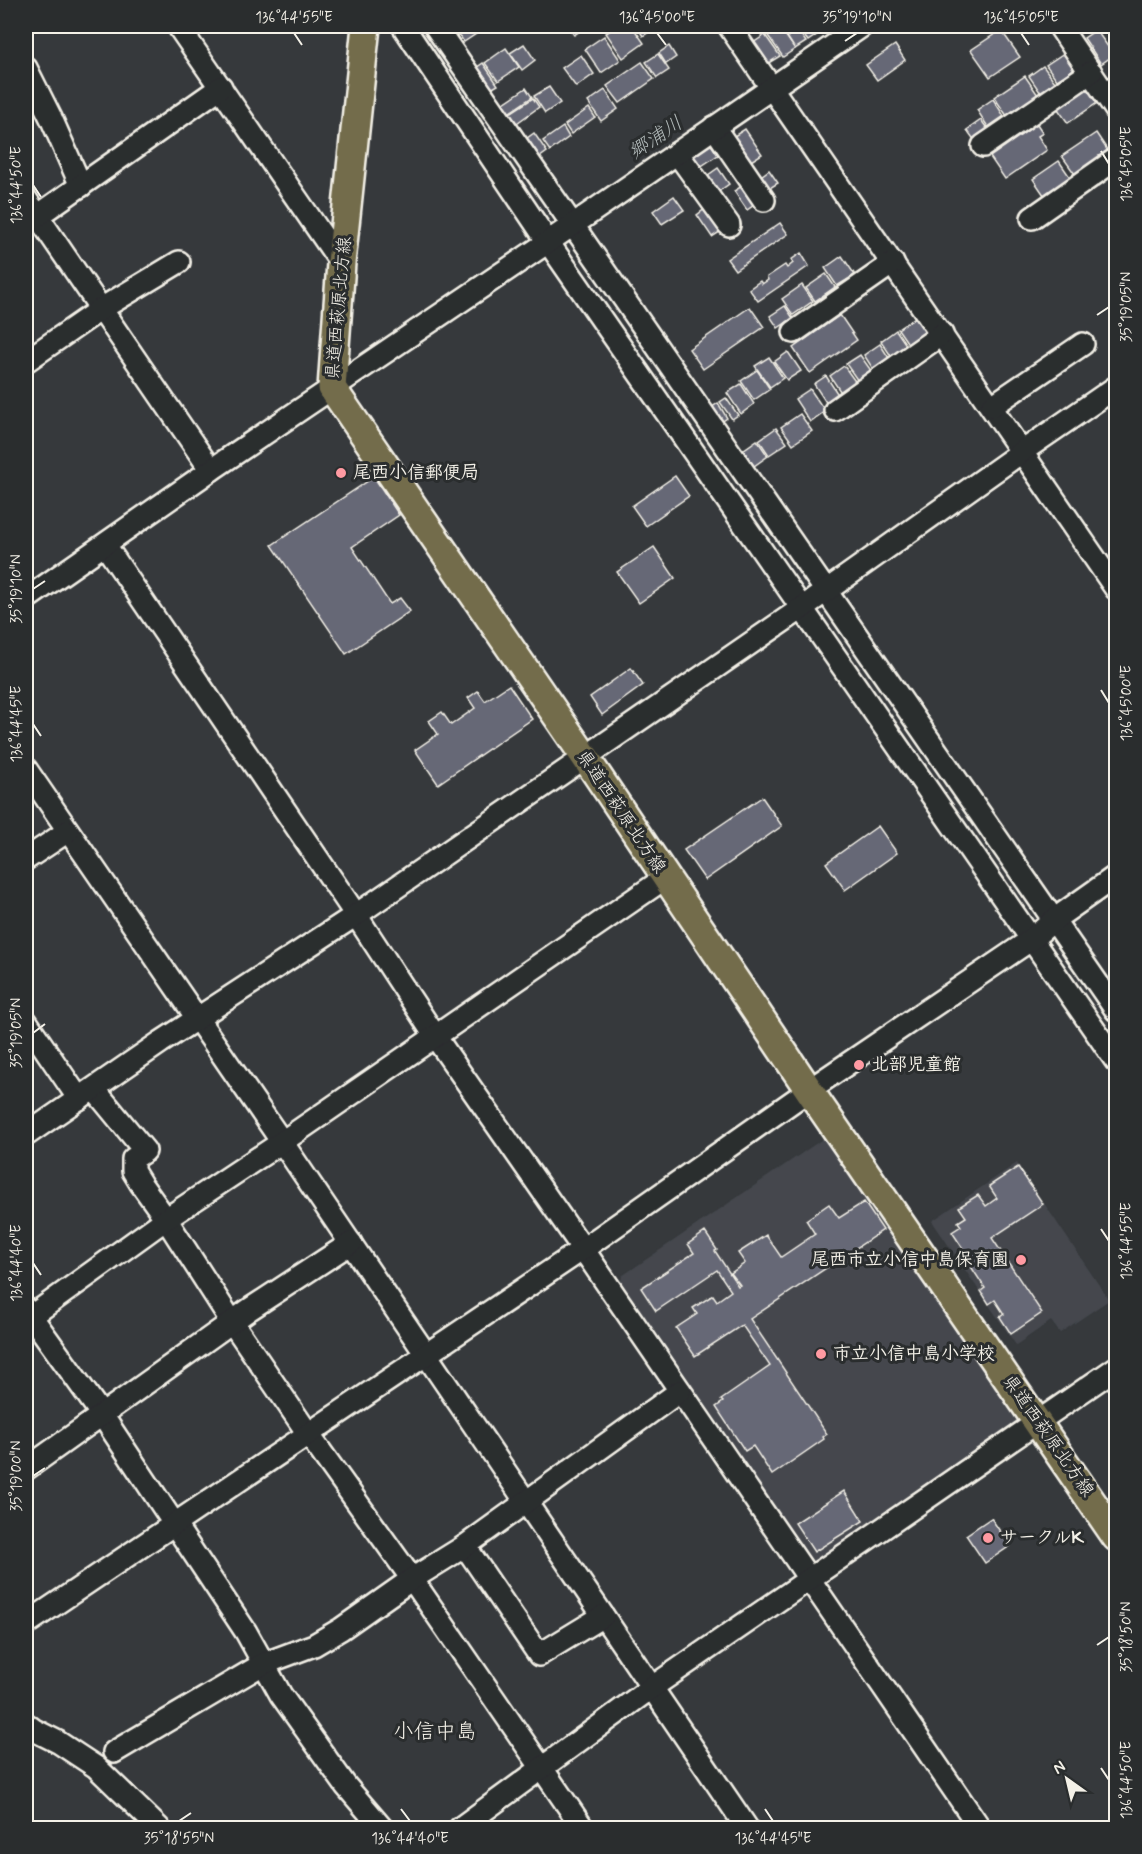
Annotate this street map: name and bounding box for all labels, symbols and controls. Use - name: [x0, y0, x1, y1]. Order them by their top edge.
- text: 136°44'55"E: [255, 8, 333, 28]
- text: 136°45'00"E: [619, 8, 695, 28]
- text: 35°19'10"N: [822, 8, 892, 28]
- text: 136°45'05"E: [983, 8, 1059, 28]
- water label: 郷浦川: [624, 110, 688, 166]
- text: 136°45'05"E: [1117, 126, 1137, 202]
- text: 136°44'50"E: [7, 146, 27, 224]
- street label: 県道西萩原北方線: [321, 235, 357, 381]
- text: 35°19'05"N: [1117, 272, 1137, 342]
- place label: 尾西小信郵便局: [353, 461, 479, 485]
- marker: 尾西小信郵便局: [334, 466, 348, 480]
- text: 35°19'10"N: [7, 554, 27, 624]
- text: 136°45'00"E: [1117, 665, 1137, 741]
- text: 136°44'45"E: [7, 685, 27, 763]
- street label: 県道西萩原北方線: [571, 746, 671, 878]
- text: 35°19'05"N: [7, 998, 27, 1068]
- place label: 北部児童館: [871, 1053, 961, 1077]
- marker: 北部児童館: [852, 1058, 866, 1072]
- text: 136°44'55"E: [1117, 1202, 1137, 1280]
- text: 136°44'40"E: [7, 1224, 27, 1302]
- place label: 尾西市立小信中島保育園: [811, 1248, 1009, 1272]
- marker: 尾西市立小信中島保育園: [1014, 1253, 1028, 1267]
- place label: 市立小信中島小学校: [833, 1342, 995, 1366]
- marker: 市立小信中島小学校: [814, 1347, 828, 1361]
- street label: 県道西萩原北方線: [997, 1370, 1099, 1502]
- text: 35°19'00"N: [7, 1440, 27, 1512]
- place label: サークルK: [1000, 1526, 1084, 1550]
- marker: サークルK: [981, 1531, 995, 1545]
- text: 35°18'50"N: [1117, 1602, 1137, 1672]
- district label: 小信中島: [393, 1718, 477, 1746]
- text: 136°44'50"E: [1117, 1741, 1137, 1819]
- north arrow: [1037, 1749, 1097, 1809]
- text: N: [1049, 1756, 1070, 1779]
- text: 35°18'55"N: [144, 1829, 214, 1849]
- text: 136°44'40"E: [371, 1829, 449, 1849]
- text: 136°44'45"E: [734, 1829, 812, 1849]

